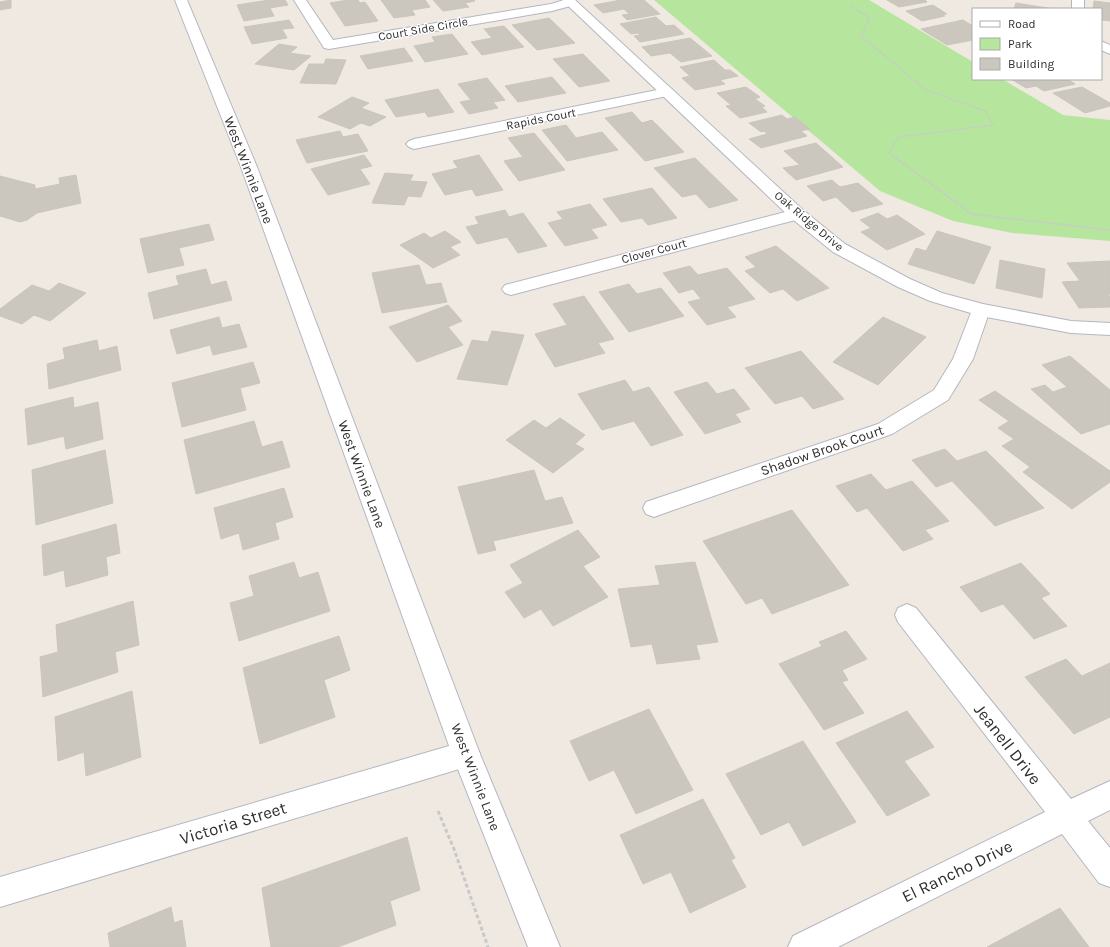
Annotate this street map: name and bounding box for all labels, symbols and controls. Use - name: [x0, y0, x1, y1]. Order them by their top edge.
- legend: [972, 8, 1102, 80]
- street label: Court Side Circle: [377, 14, 469, 44]
- text: Road: [1008, 17, 1036, 31]
- text: Park: [1008, 37, 1033, 51]
- text: Building: [1008, 57, 1055, 71]
- street label: Rapids Court: [505, 105, 578, 133]
- street label: West Winnie Lane: [220, 114, 277, 226]
- street label: Oak Ridge Drive: [772, 188, 846, 254]
- street label: Clover Court: [620, 235, 688, 266]
- street label: West Winnie Lane: [334, 418, 389, 530]
- street label: Shadow Brook Court: [758, 421, 886, 480]
- street label: Jeanell Drive: [970, 700, 1046, 788]
- street label: West Winnie Lane: [447, 721, 504, 833]
- street label: Victoria Street: [177, 797, 289, 849]
- street label: El Rancho Drive: [898, 836, 1016, 906]

